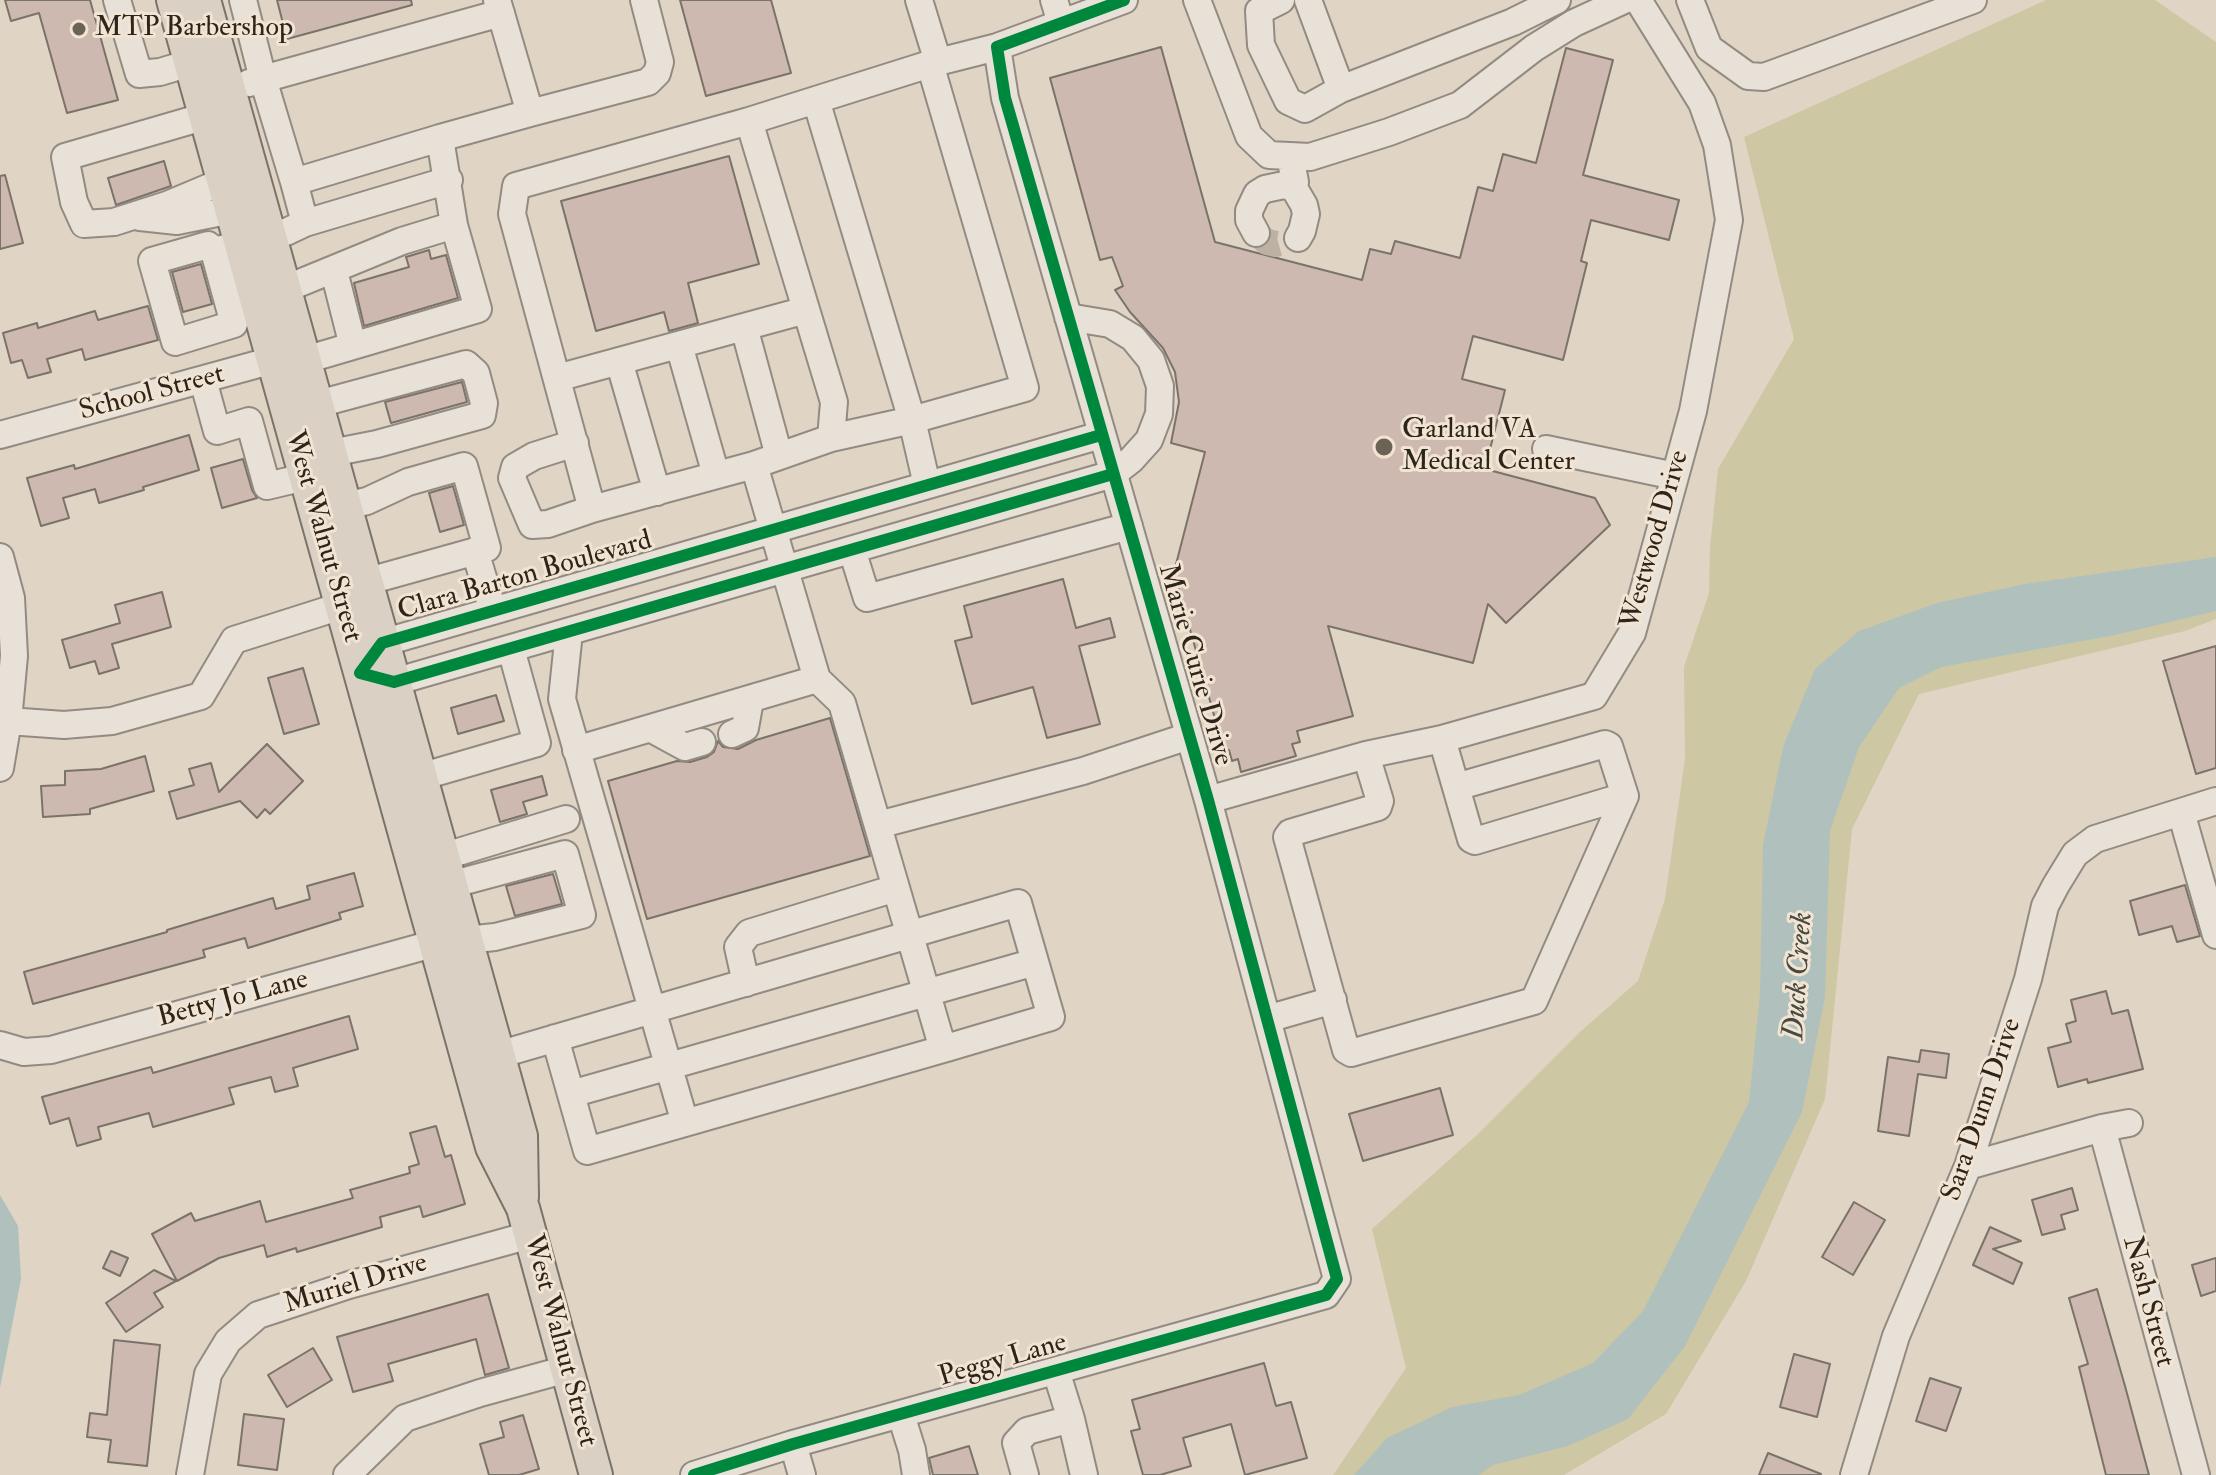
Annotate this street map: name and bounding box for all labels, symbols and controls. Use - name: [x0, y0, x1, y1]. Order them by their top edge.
- place label: MTP Barbershop: [95, 12, 293, 46]
- marker: MTP Barbershop: [70, 20, 88, 38]
- street label: School Street: [76, 358, 228, 430]
- place label: Garland VA Medical Center: [1402, 414, 1575, 480]
- street label: West Walnut Street: [276, 428, 368, 646]
- marker: Garland VA Medical Center: [1373, 436, 1395, 458]
- street label: Westwood Drive: [1614, 447, 1698, 633]
- street label: Clara Barton Boulevard: [394, 525, 656, 629]
- street label: Marie Curie Drive: [1149, 560, 1239, 770]
- water label: Duck Creek: [1778, 911, 1822, 1041]
- street label: Betty Jo Lane: [154, 964, 312, 1036]
- street label: Sara Dunn Drive: [1936, 1014, 2030, 1206]
- street label: West Walnut Street: [515, 1231, 603, 1451]
- street label: Nash Street: [2113, 1233, 2181, 1371]
- street label: Muriel Drive: [280, 1247, 432, 1323]
- street label: Peggy Lane: [935, 1327, 1071, 1395]

